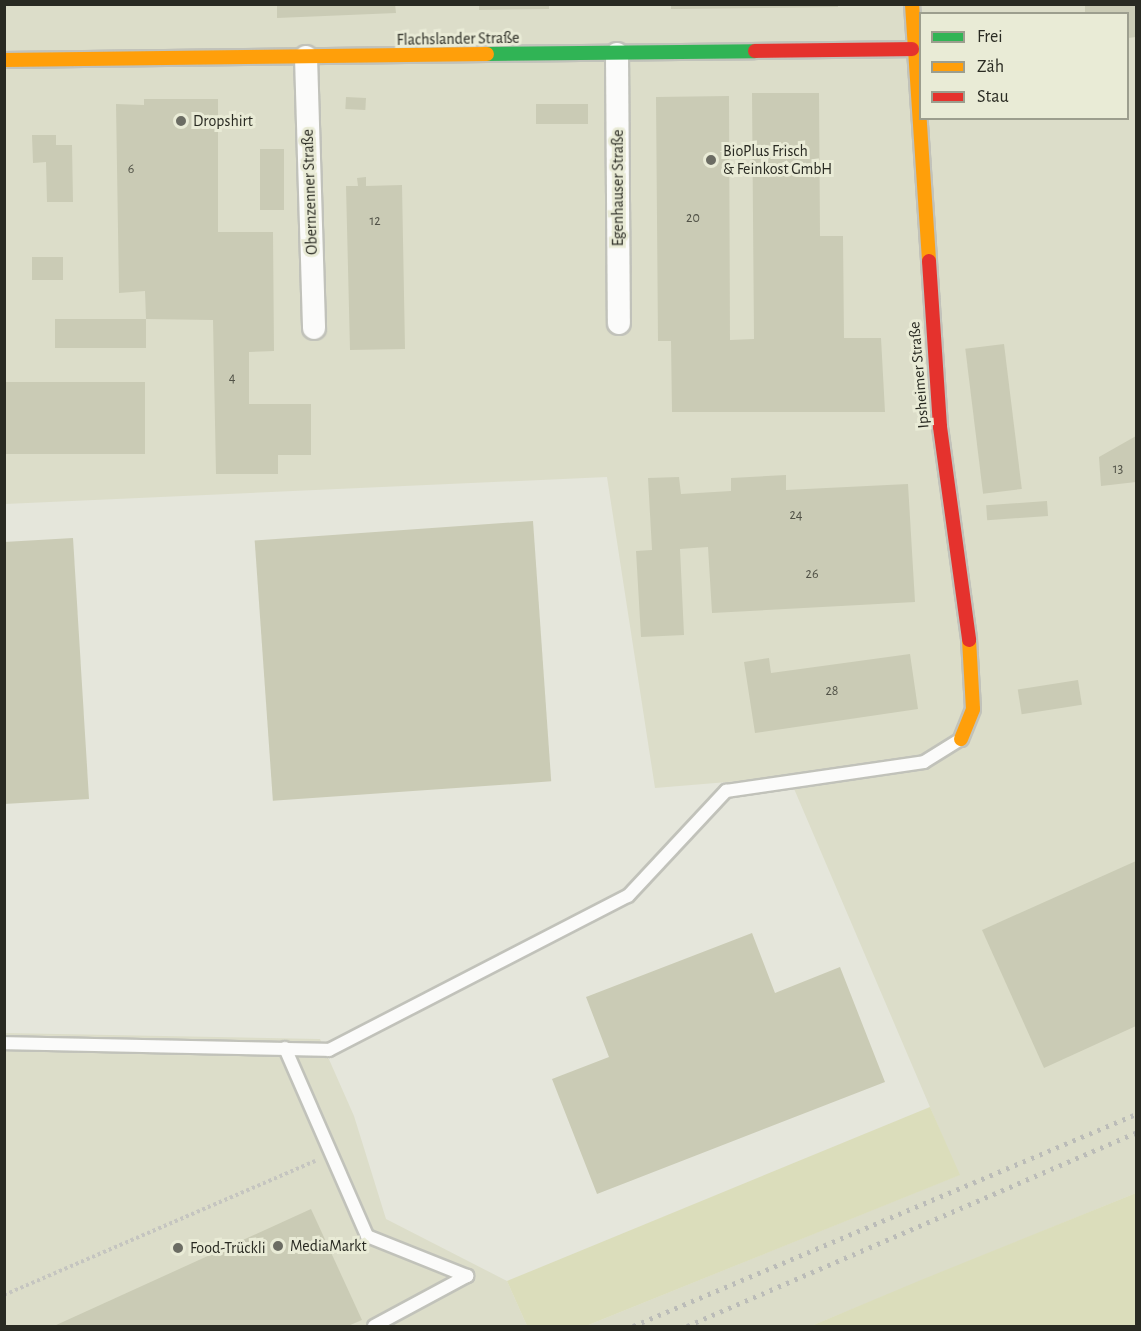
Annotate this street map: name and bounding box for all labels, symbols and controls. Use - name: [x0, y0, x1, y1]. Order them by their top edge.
- legend: [919, 12, 1129, 120]
- street label: Flachslander Straße: [396, 28, 520, 50]
- text: Frei: [977, 28, 1003, 46]
- text: Zäh: [977, 58, 1004, 76]
- text: Stau: [977, 88, 1009, 106]
- place label: Dropshirt: [193, 111, 253, 131]
- marker: Dropshirt: [174, 114, 188, 128]
- street label: Obernzenner Straße: [298, 129, 322, 255]
- street label: Egenhauser Straße: [608, 130, 628, 246]
- place label: BioPlus Frisch & Feinkost GmbH: [723, 141, 832, 179]
- marker: BioPlus Frisch & Feinkost GmbH: [704, 153, 718, 167]
- house number: 6: [128, 161, 134, 177]
- house number: 20: [686, 210, 700, 226]
- house number: 12: [369, 213, 381, 229]
- street label: Ipsheimer Straße: [905, 321, 933, 429]
- house number: 4: [229, 370, 235, 386]
- house number: 13: [1113, 461, 1123, 477]
- house number: 24: [789, 507, 803, 523]
- house number: 26: [806, 566, 818, 582]
- house number: 28: [825, 683, 839, 699]
- place label: MediaMarkt: [290, 1236, 367, 1256]
- place label: Food-Trückli: [190, 1238, 266, 1258]
- marker: MediaMarkt: [271, 1239, 285, 1253]
- marker: Food-Trückli: [171, 1241, 185, 1255]

